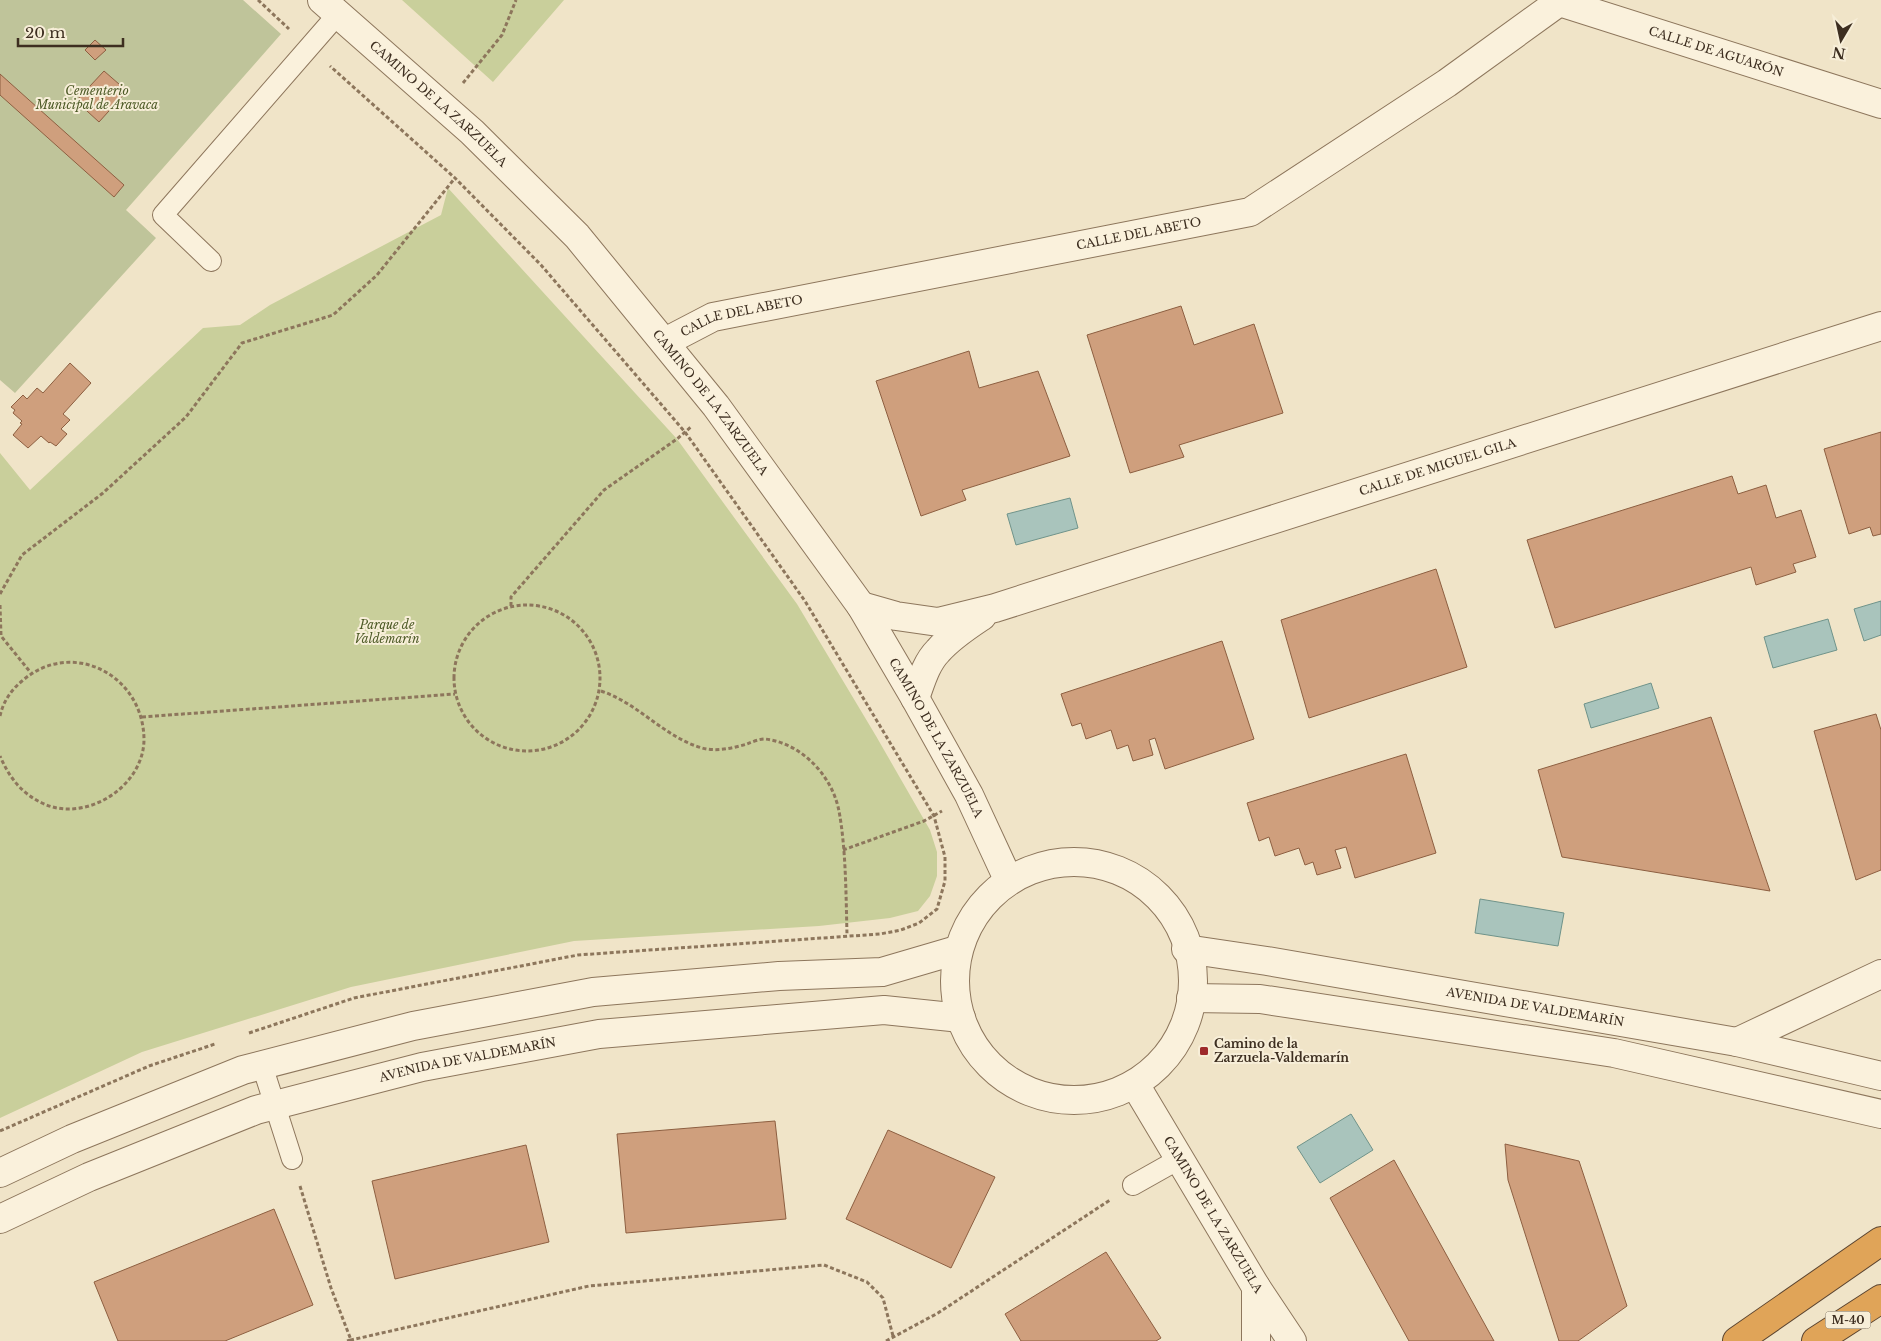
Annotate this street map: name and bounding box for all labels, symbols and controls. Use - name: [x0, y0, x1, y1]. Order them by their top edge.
- scale bar: [18, 15, 122, 47]
- north arrow: [1816, 15, 1866, 65]
- text: 20 m: [25, 23, 65, 42]
- street label: CALLE DE AGUARÓN: [1647, 23, 1786, 80]
- street label: CAMINO DE LA ZARZUELA: [367, 37, 511, 170]
- text: N: [1831, 43, 1847, 63]
- park label: Cementerio Municipal de Aravaca: [35, 83, 158, 112]
- street label: CALLE DEL ABETO: [1075, 214, 1203, 253]
- street label: CALLE DEL ABETO: [678, 292, 804, 340]
- street label: CAMINO DE LA ZARZUELA: [650, 326, 772, 479]
- street label: CALLE DE MIGUEL GILA: [1357, 434, 1519, 499]
- park label: Parque de Valdemarín: [354, 617, 420, 646]
- street label: CAMINO DE LA ZARZUELA: [886, 655, 987, 821]
- street label: AVENIDA DE VALDEMARÍN: [1444, 984, 1626, 1029]
- street label: AVENIDA DE VALDEMARÍN: [376, 1034, 557, 1085]
- place label: Camino de la Zarzuela-Valdemarín: [1214, 1036, 1349, 1065]
- marker: Camino de la Zarzuela-Valdemarín: [1198, 1045, 1210, 1057]
- street label: CAMINO DE LA ZARZUELA: [1161, 1133, 1266, 1297]
- road number: M-40: [1826, 1312, 1870, 1328]

